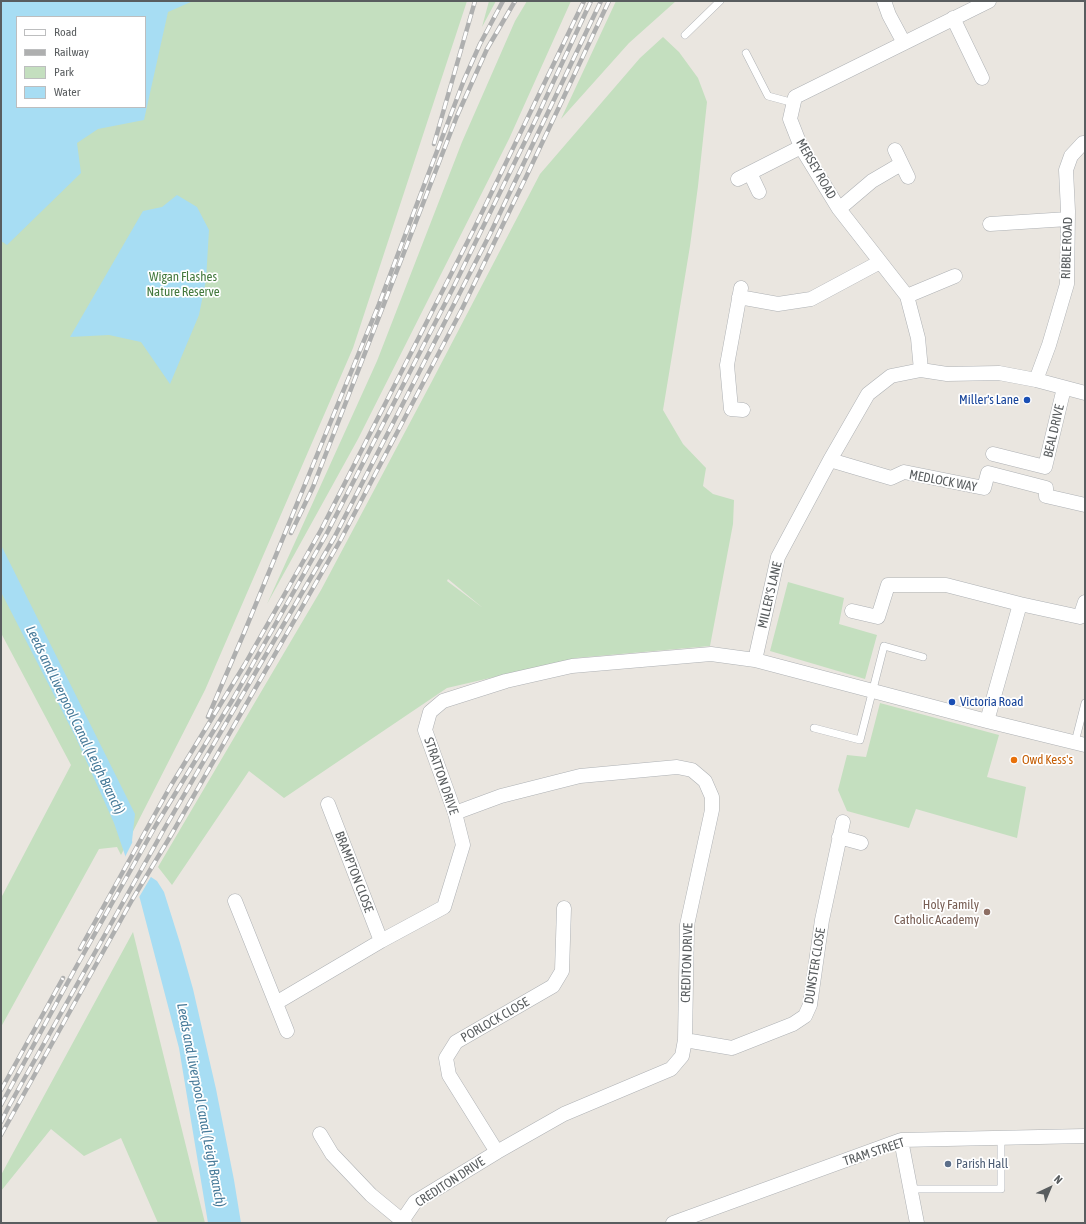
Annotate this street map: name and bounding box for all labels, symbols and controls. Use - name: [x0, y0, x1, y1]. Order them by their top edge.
- legend: [16, 16, 146, 108]
- text: Road: [54, 25, 77, 39]
- text: Railway: [54, 45, 89, 59]
- text: Park: [54, 65, 74, 79]
- text: Water: [54, 85, 80, 99]
- street label: MERSEY ROAD: [793, 136, 839, 202]
- street label: RIBBLE ROAD: [1058, 217, 1076, 279]
- park label: Wigan Flashes Nature Reserve: [146, 269, 220, 300]
- place label: Miller's Lane: [959, 392, 1019, 408]
- marker: Miller's Lane: [1022, 395, 1032, 405]
- street label: BEAL DRIVE: [1040, 403, 1068, 459]
- street label: MEDLOCK WAY: [908, 467, 978, 495]
- street label: MILLER'S LANE: [755, 560, 785, 630]
- water label: Leeds and Liverpool Canal (Leigh Branch): [22, 623, 128, 817]
- place label: Victoria Road: [960, 694, 1023, 710]
- marker: Victoria Road: [947, 697, 957, 707]
- street label: STRATTON DRIVE: [420, 735, 462, 817]
- place label: Owd Kess's: [1022, 752, 1073, 768]
- marker: Owd Kess's: [1009, 755, 1019, 765]
- street label: BRAMPTON CLOSE: [331, 829, 377, 915]
- place label: Holy Family Catholic Academy: [894, 897, 979, 928]
- marker: Holy Family Catholic Academy: [982, 907, 992, 917]
- street label: CREDITON DRIVE: [678, 923, 696, 1003]
- street label: DUNSTER CLOSE: [801, 927, 829, 1005]
- street label: PORLOCK CLOSE: [458, 994, 532, 1046]
- water label: Leeds and Liverpool Canal (Leigh Branch): [173, 1002, 229, 1208]
- street label: TRAM STREET: [841, 1135, 907, 1169]
- street label: CREDITON DRIVE: [412, 1154, 488, 1210]
- place label: Parish Hall: [956, 1156, 1008, 1172]
- marker: Parish Hall: [943, 1159, 953, 1169]
- north arrow: [1030, 1168, 1070, 1208]
- text: N: [1052, 1173, 1065, 1186]

